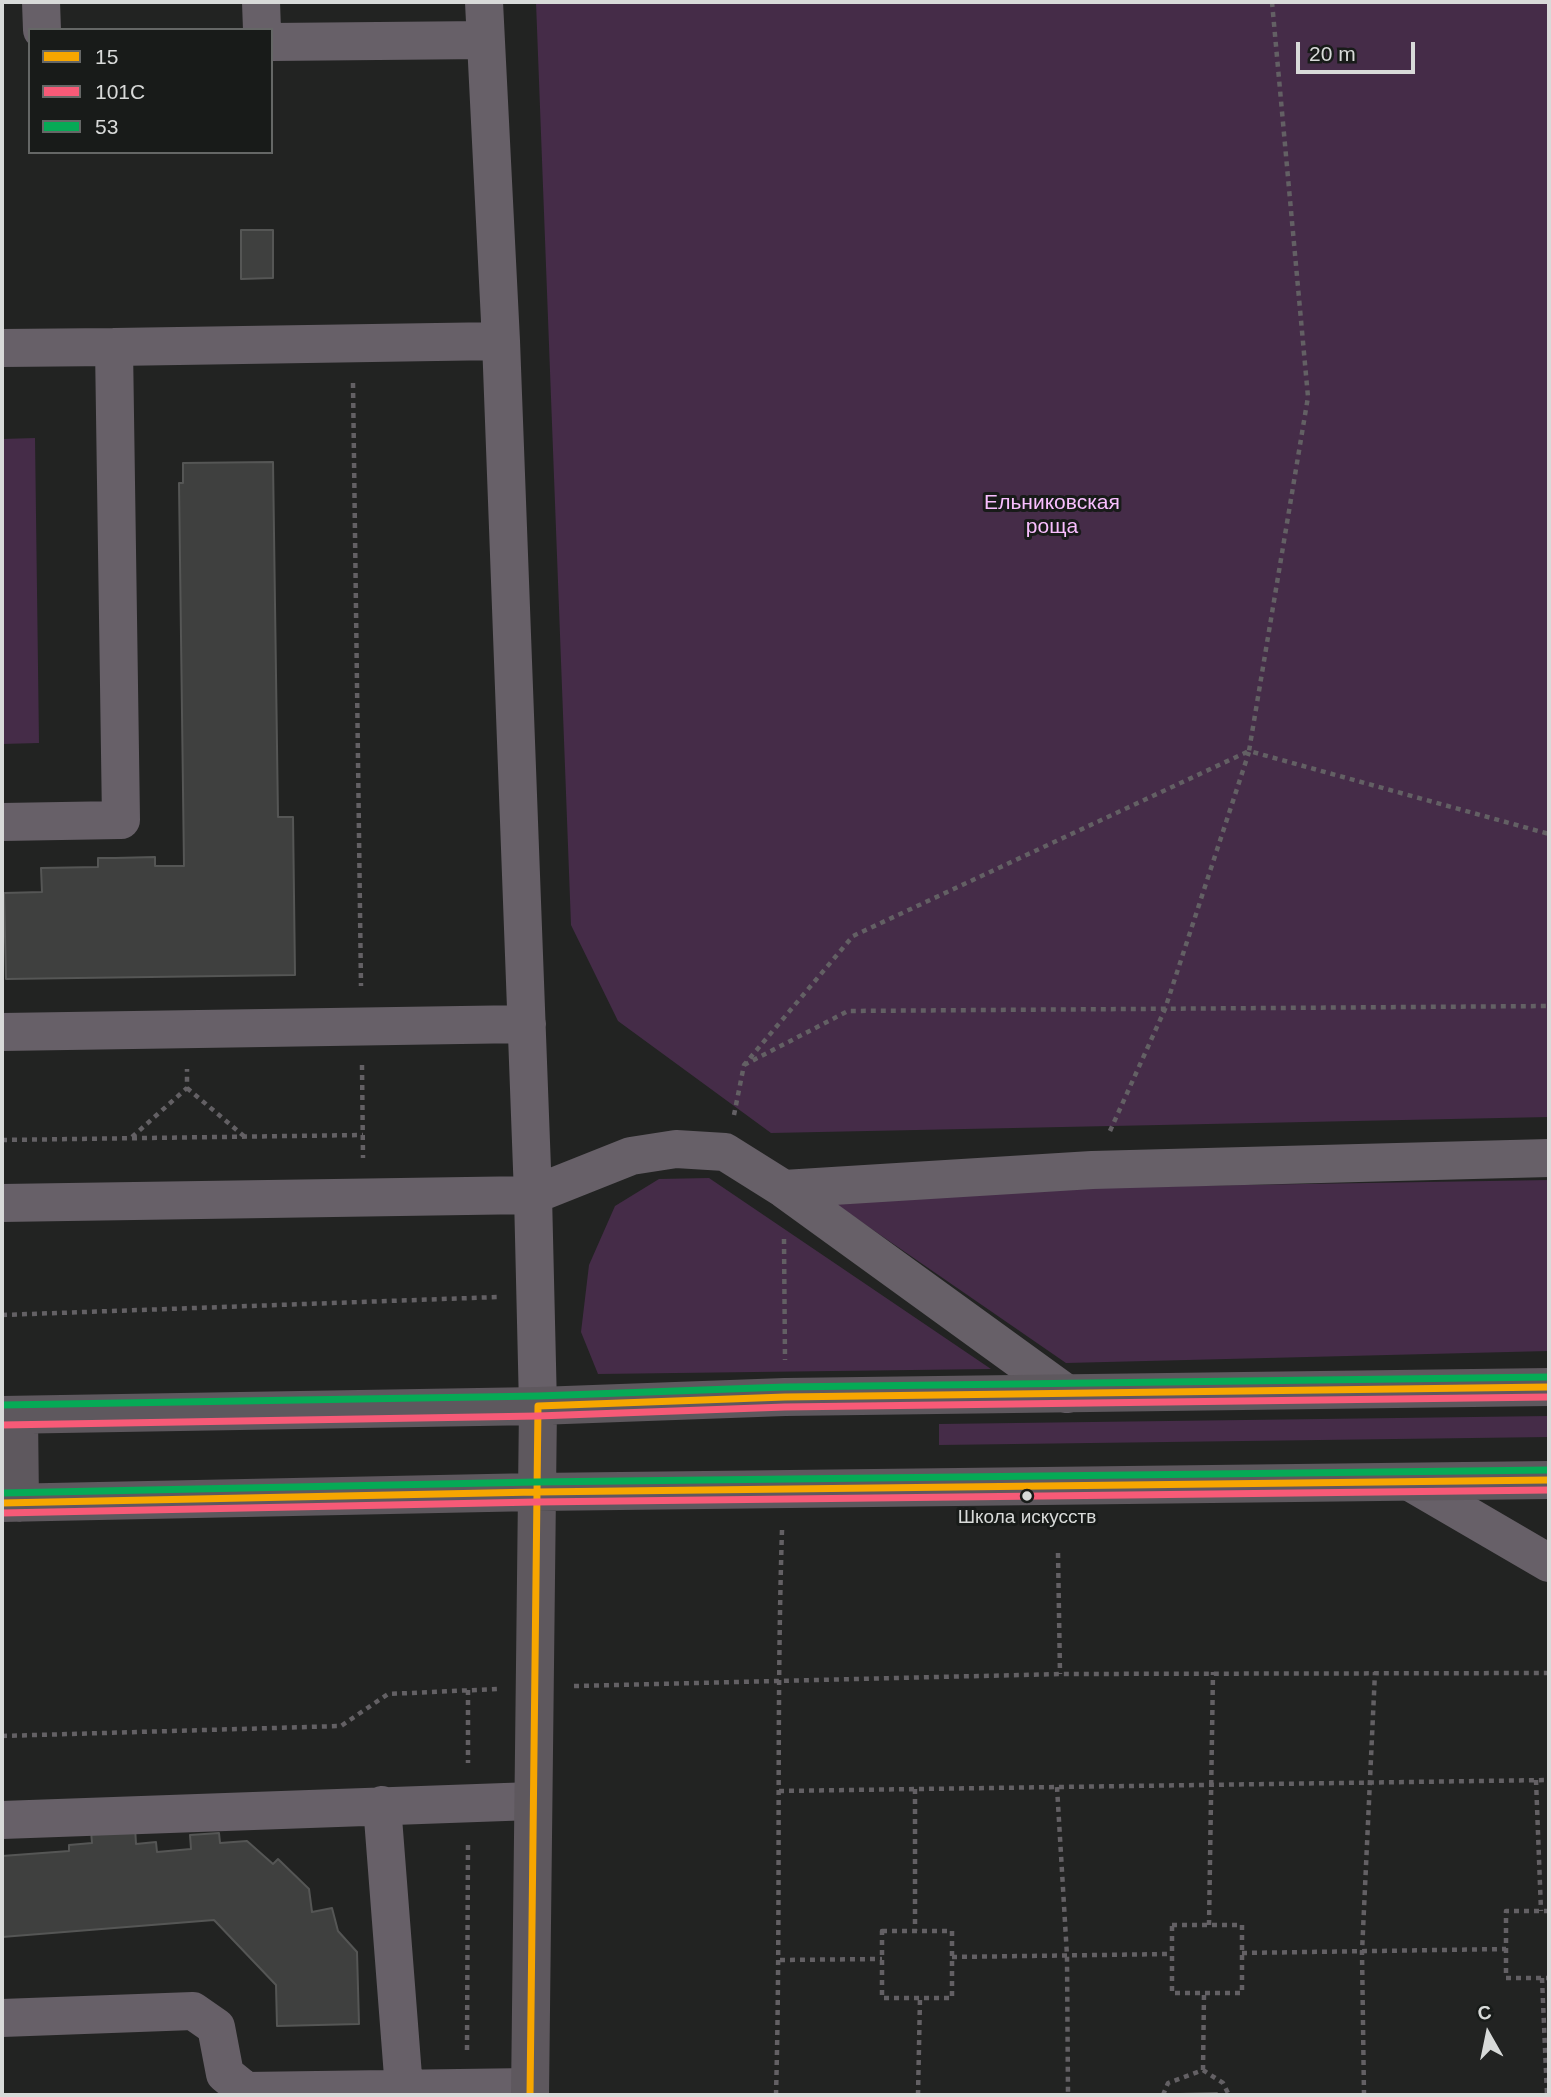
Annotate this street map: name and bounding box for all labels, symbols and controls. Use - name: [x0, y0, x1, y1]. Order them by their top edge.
- legend: [28, 28, 273, 154]
- scale bar: [1299, 28, 1418, 72]
- text: 20 m: [1309, 42, 1356, 65]
- text: 15: [95, 45, 118, 68]
- text: 101С: [95, 80, 145, 103]
- text: 53: [95, 115, 118, 138]
- park label: Ельниковская роща: [984, 490, 1120, 540]
- marker: Школа искусств: [1020, 1489, 1034, 1503]
- place label: Школа искусств: [958, 1507, 1096, 1529]
- north arrow: [1453, 1999, 1523, 2069]
- text: С: [1476, 2001, 1493, 2024]

